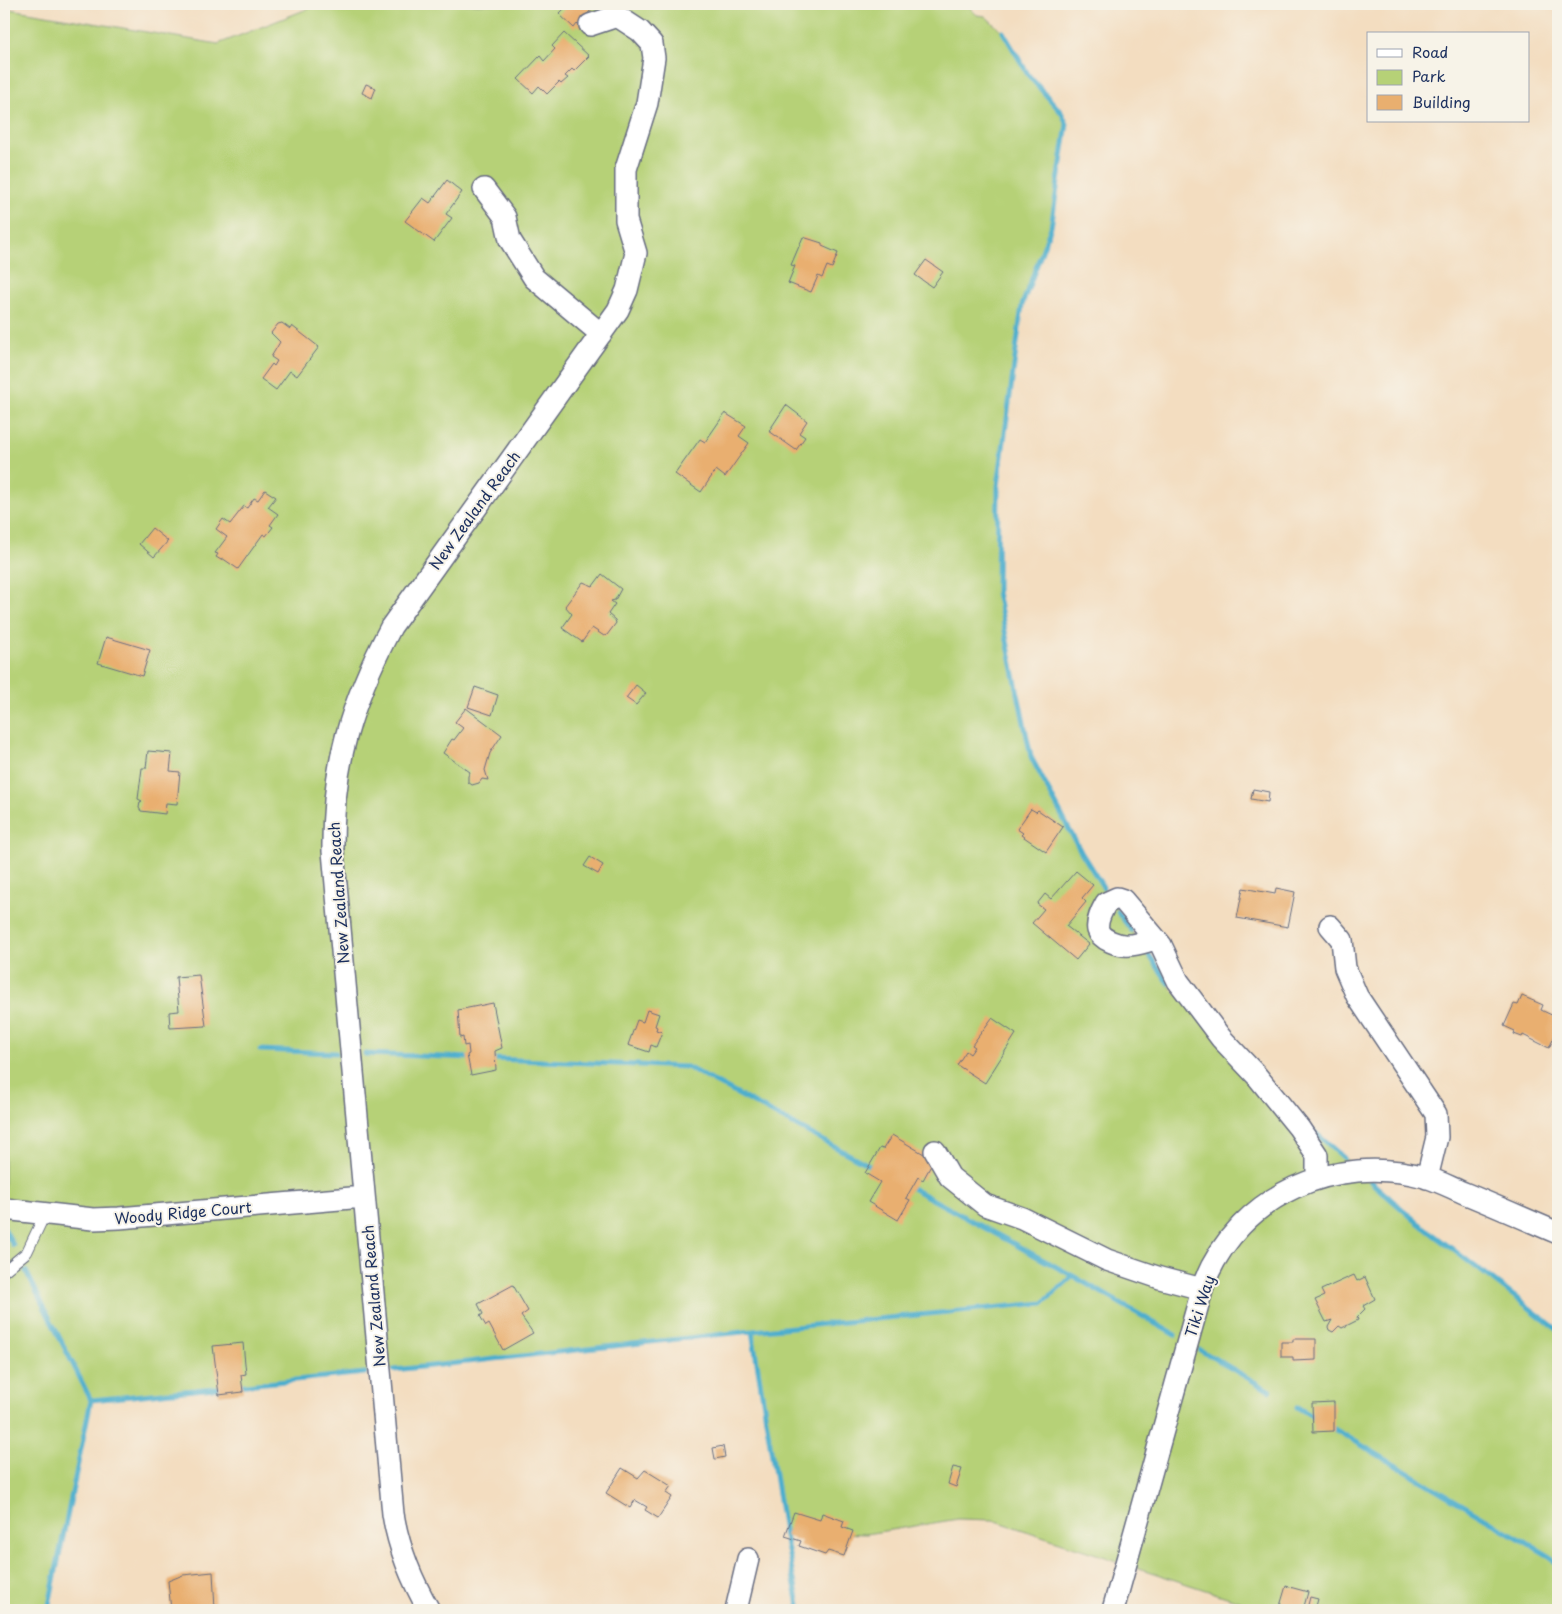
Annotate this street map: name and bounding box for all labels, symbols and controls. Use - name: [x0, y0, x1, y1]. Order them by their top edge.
- legend: [1367, 32, 1530, 122]
- text: Road: [1412, 40, 1448, 63]
- text: Park: [1412, 64, 1446, 87]
- text: Building: [1412, 90, 1471, 113]
- street label: New Zealand Reach: [423, 446, 525, 574]
- street label: New Zealand Reach: [322, 821, 354, 965]
- street label: Woody Ridge Court: [113, 1195, 253, 1229]
- street label: New Zealand Reach: [355, 1224, 391, 1368]
- street label: Tiki Way: [1178, 1272, 1220, 1340]

